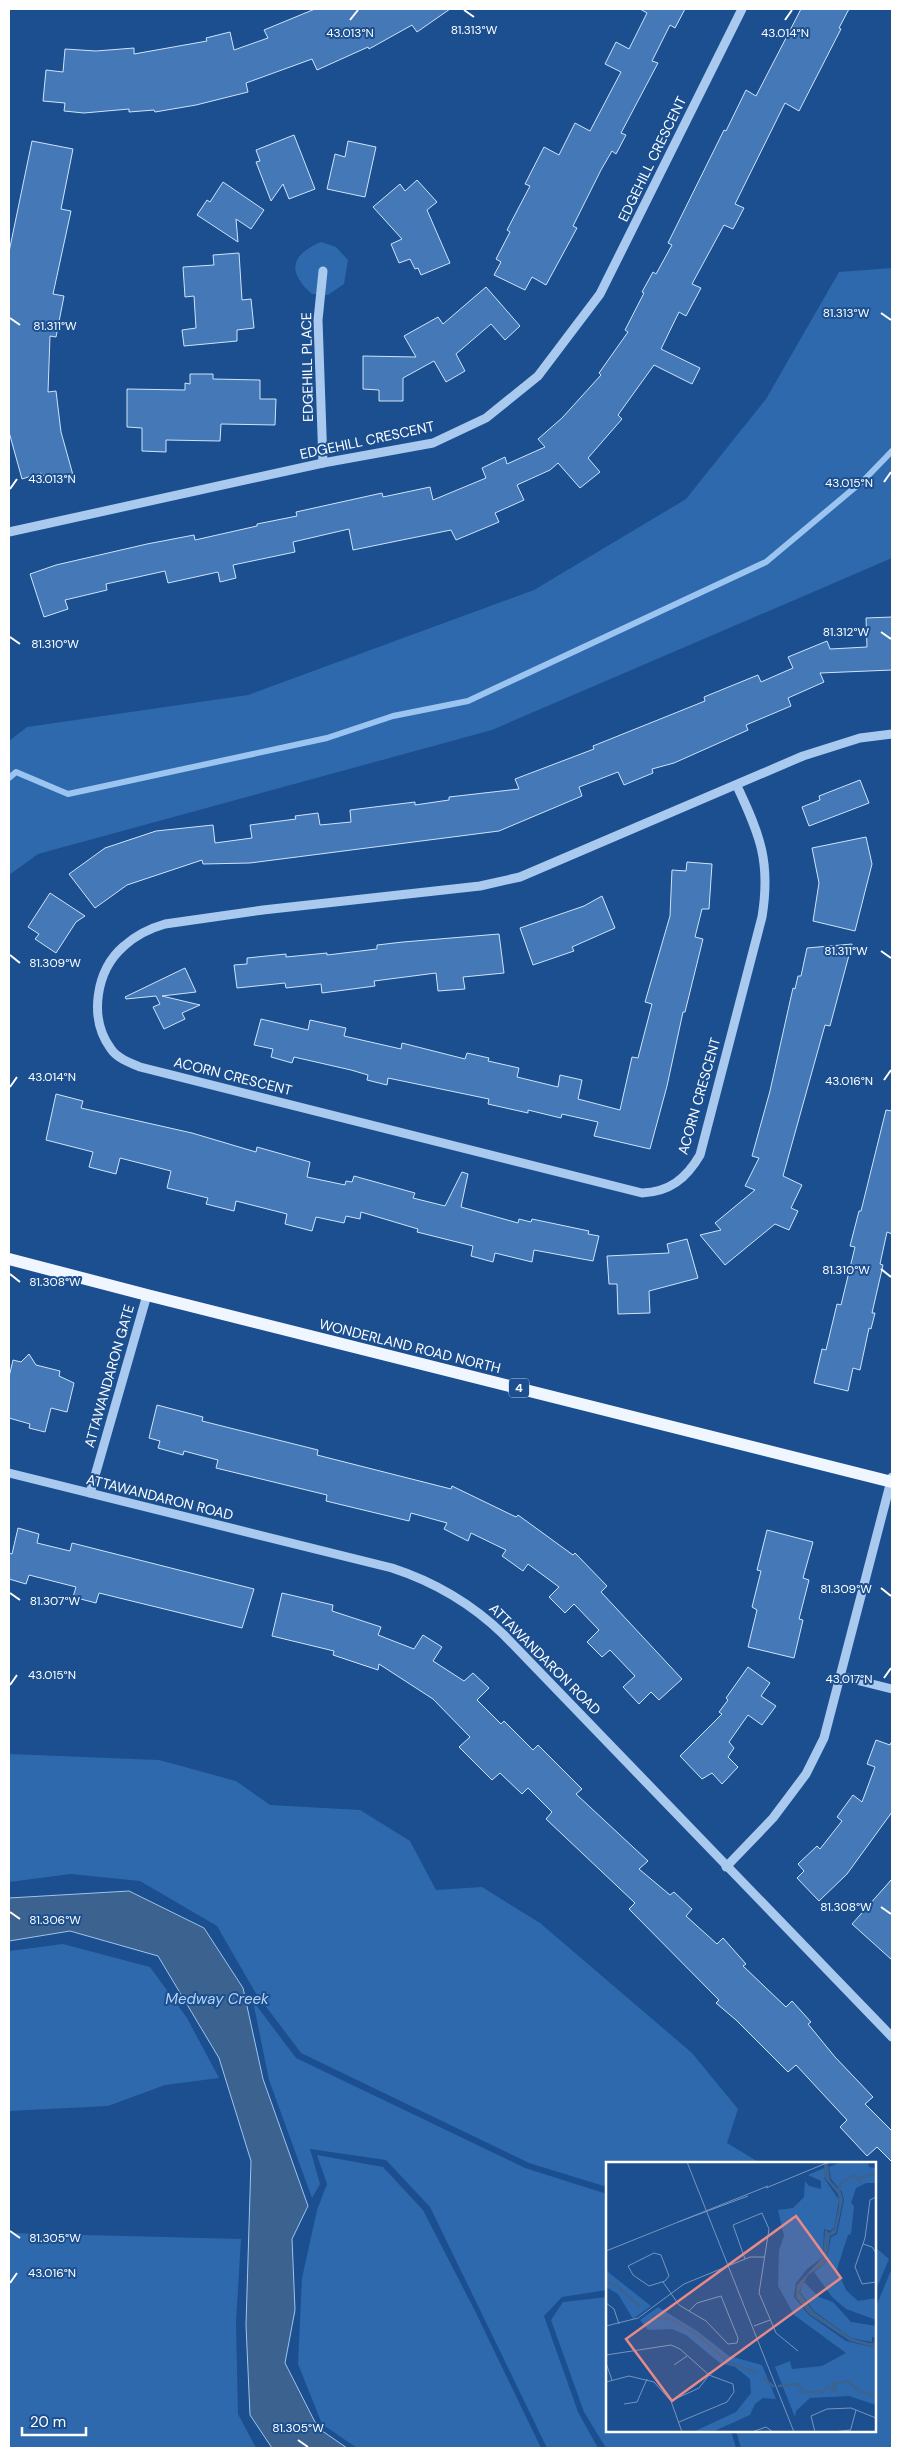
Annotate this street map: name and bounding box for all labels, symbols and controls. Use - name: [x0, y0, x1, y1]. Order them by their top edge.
- text: 81.313°W: [451, 22, 498, 38]
- text: 43.013°N: [326, 25, 374, 41]
- text: 43.014°N: [761, 25, 809, 41]
- street label: EDGEHILL CRESCENT: [614, 93, 690, 225]
- text: 81.313°W: [823, 305, 870, 321]
- street label: EDGEHILL PLACE: [297, 312, 317, 422]
- text: 81.311°W: [33, 318, 77, 334]
- street label: EDGEHILL CRESCENT: [298, 417, 436, 463]
- text: 43.013°N: [28, 471, 76, 487]
- text: 43.015°N: [825, 475, 873, 491]
- text: 81.312°W: [823, 624, 870, 640]
- text: 81.310°W: [31, 636, 79, 652]
- text: 81.311°W: [824, 943, 868, 959]
- text: 81.309°W: [29, 955, 81, 971]
- street label: ACORN CRESCENT: [674, 1035, 724, 1157]
- street label: ACORN CRESCENT: [172, 1053, 294, 1099]
- text: 43.014°N: [28, 1069, 76, 1085]
- text: 43.016°N: [825, 1073, 873, 1089]
- text: 81.310°W: [822, 1262, 870, 1278]
- text: 81.308°W: [29, 1274, 81, 1290]
- street label: ATTAWANDARON GATE: [80, 1302, 138, 1450]
- street label: WONDERLAND ROAD NORTH: [317, 1315, 503, 1377]
- road number: 4: [509, 1379, 529, 1398]
- street label: ATTAWANDARON ROAD: [85, 1470, 235, 1524]
- text: 81.309°W: [820, 1581, 872, 1597]
- text: 81.307°W: [30, 1593, 81, 1609]
- street label: ATTAWANDARON ROAD: [485, 1599, 605, 1719]
- text: 43.015°N: [28, 1667, 76, 1683]
- text: 43.017°N: [825, 1671, 873, 1687]
- text: 81.308°W: [820, 1899, 872, 1915]
- text: 81.306°W: [29, 1912, 81, 1928]
- water label: Medway Creek: [165, 1989, 269, 2009]
- inset map: [606, 2162, 876, 2432]
- text: 81.305°W: [29, 2230, 81, 2246]
- text: 43.016°N: [28, 2265, 76, 2281]
- scale bar: [22, 2404, 86, 2436]
- text: 20 m: [30, 2412, 66, 2432]
- text: 81.305°W: [272, 2420, 324, 2436]

